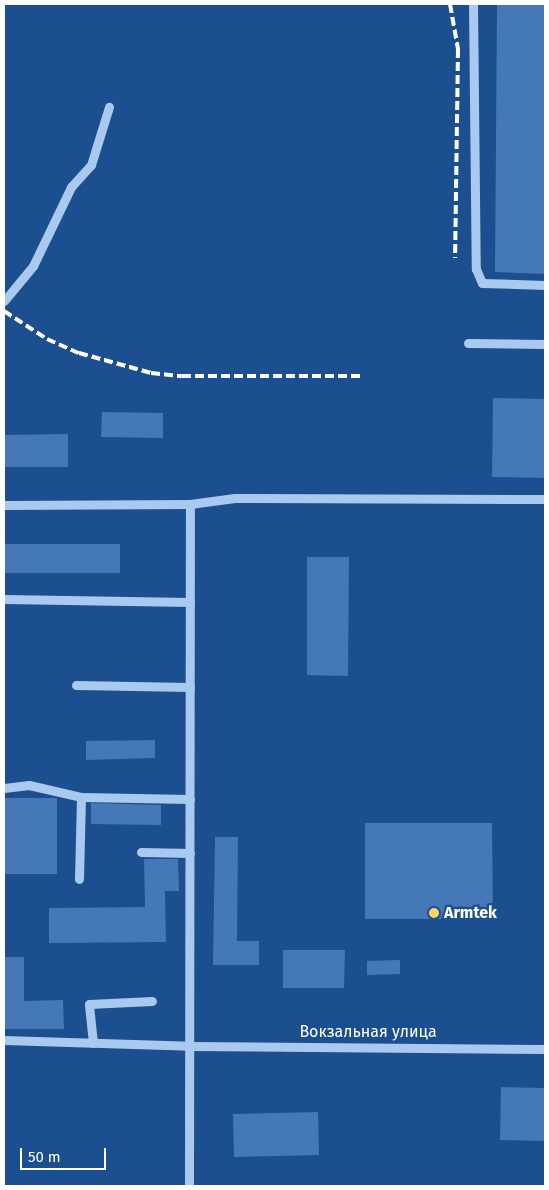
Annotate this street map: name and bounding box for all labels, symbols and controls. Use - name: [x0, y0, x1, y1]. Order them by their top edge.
- place label: Armtek: [444, 903, 497, 923]
- marker: Armtek: [428, 907, 440, 919]
- street label: Вокзальная улица: [299, 1022, 437, 1042]
- scale bar: [22, 1138, 109, 1170]
- text: 50 m: [28, 1148, 61, 1166]

